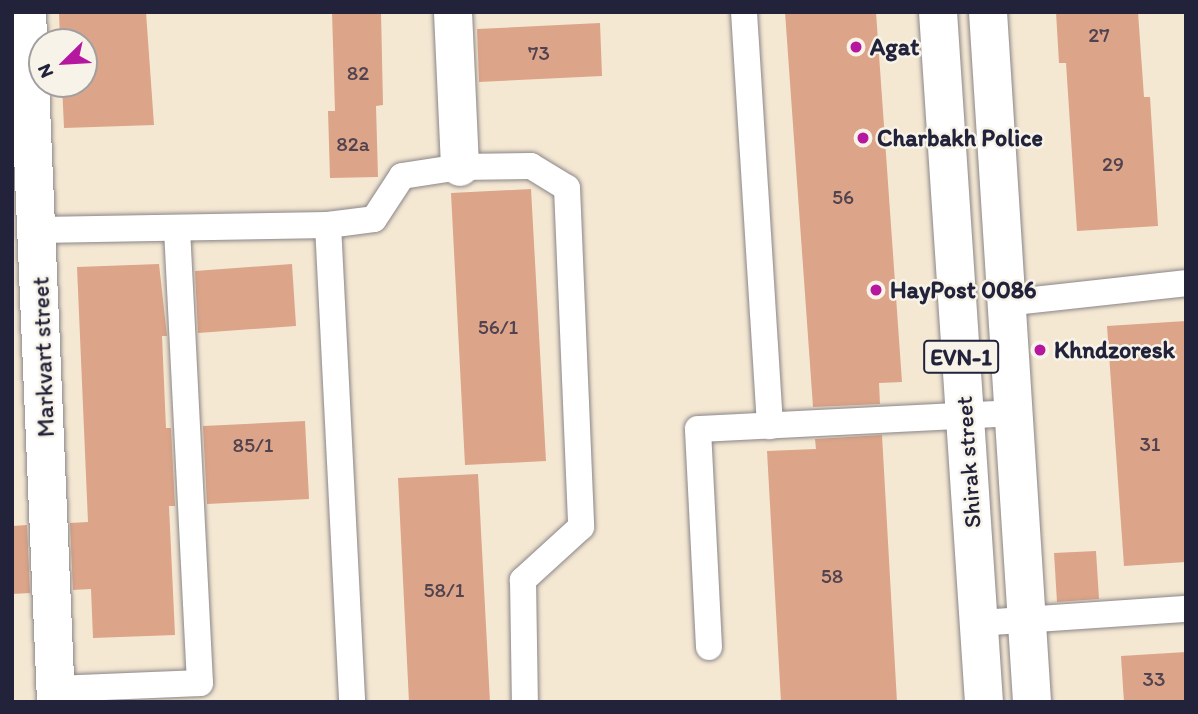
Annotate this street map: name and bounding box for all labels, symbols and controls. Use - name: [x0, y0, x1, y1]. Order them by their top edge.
- house number: 27: [1088, 22, 1110, 48]
- north arrow: [28, 28, 98, 98]
- place label: Agat: [870, 33, 919, 61]
- marker: Agat: [848, 39, 864, 55]
- house number: 73: [528, 40, 550, 66]
- text: N: [32, 60, 58, 81]
- house number: 82: [347, 60, 369, 86]
- place label: Charbakh Police: [877, 124, 1042, 152]
- marker: Charbakh Police: [855, 130, 871, 146]
- house number: 82a: [336, 131, 370, 157]
- house number: 29: [1102, 151, 1124, 177]
- house number: 56: [832, 184, 854, 210]
- street label: Markvart street: [26, 276, 60, 438]
- place label: HayPost 0086: [890, 276, 1037, 304]
- marker: HayPost 0086: [868, 282, 884, 298]
- house number: 56/1: [478, 314, 518, 340]
- place label: Khndzoresk: [1054, 336, 1175, 364]
- road number: EVN-1: [922, 338, 1000, 376]
- marker: Khndzoresk: [1032, 342, 1048, 358]
- street label: Shirak street: [949, 395, 987, 529]
- house number: 31: [1139, 431, 1161, 457]
- house number: 85/1: [232, 432, 274, 458]
- house number: 58: [821, 563, 843, 589]
- house number: 58/1: [423, 577, 465, 603]
- house number: 33: [1143, 666, 1165, 692]

